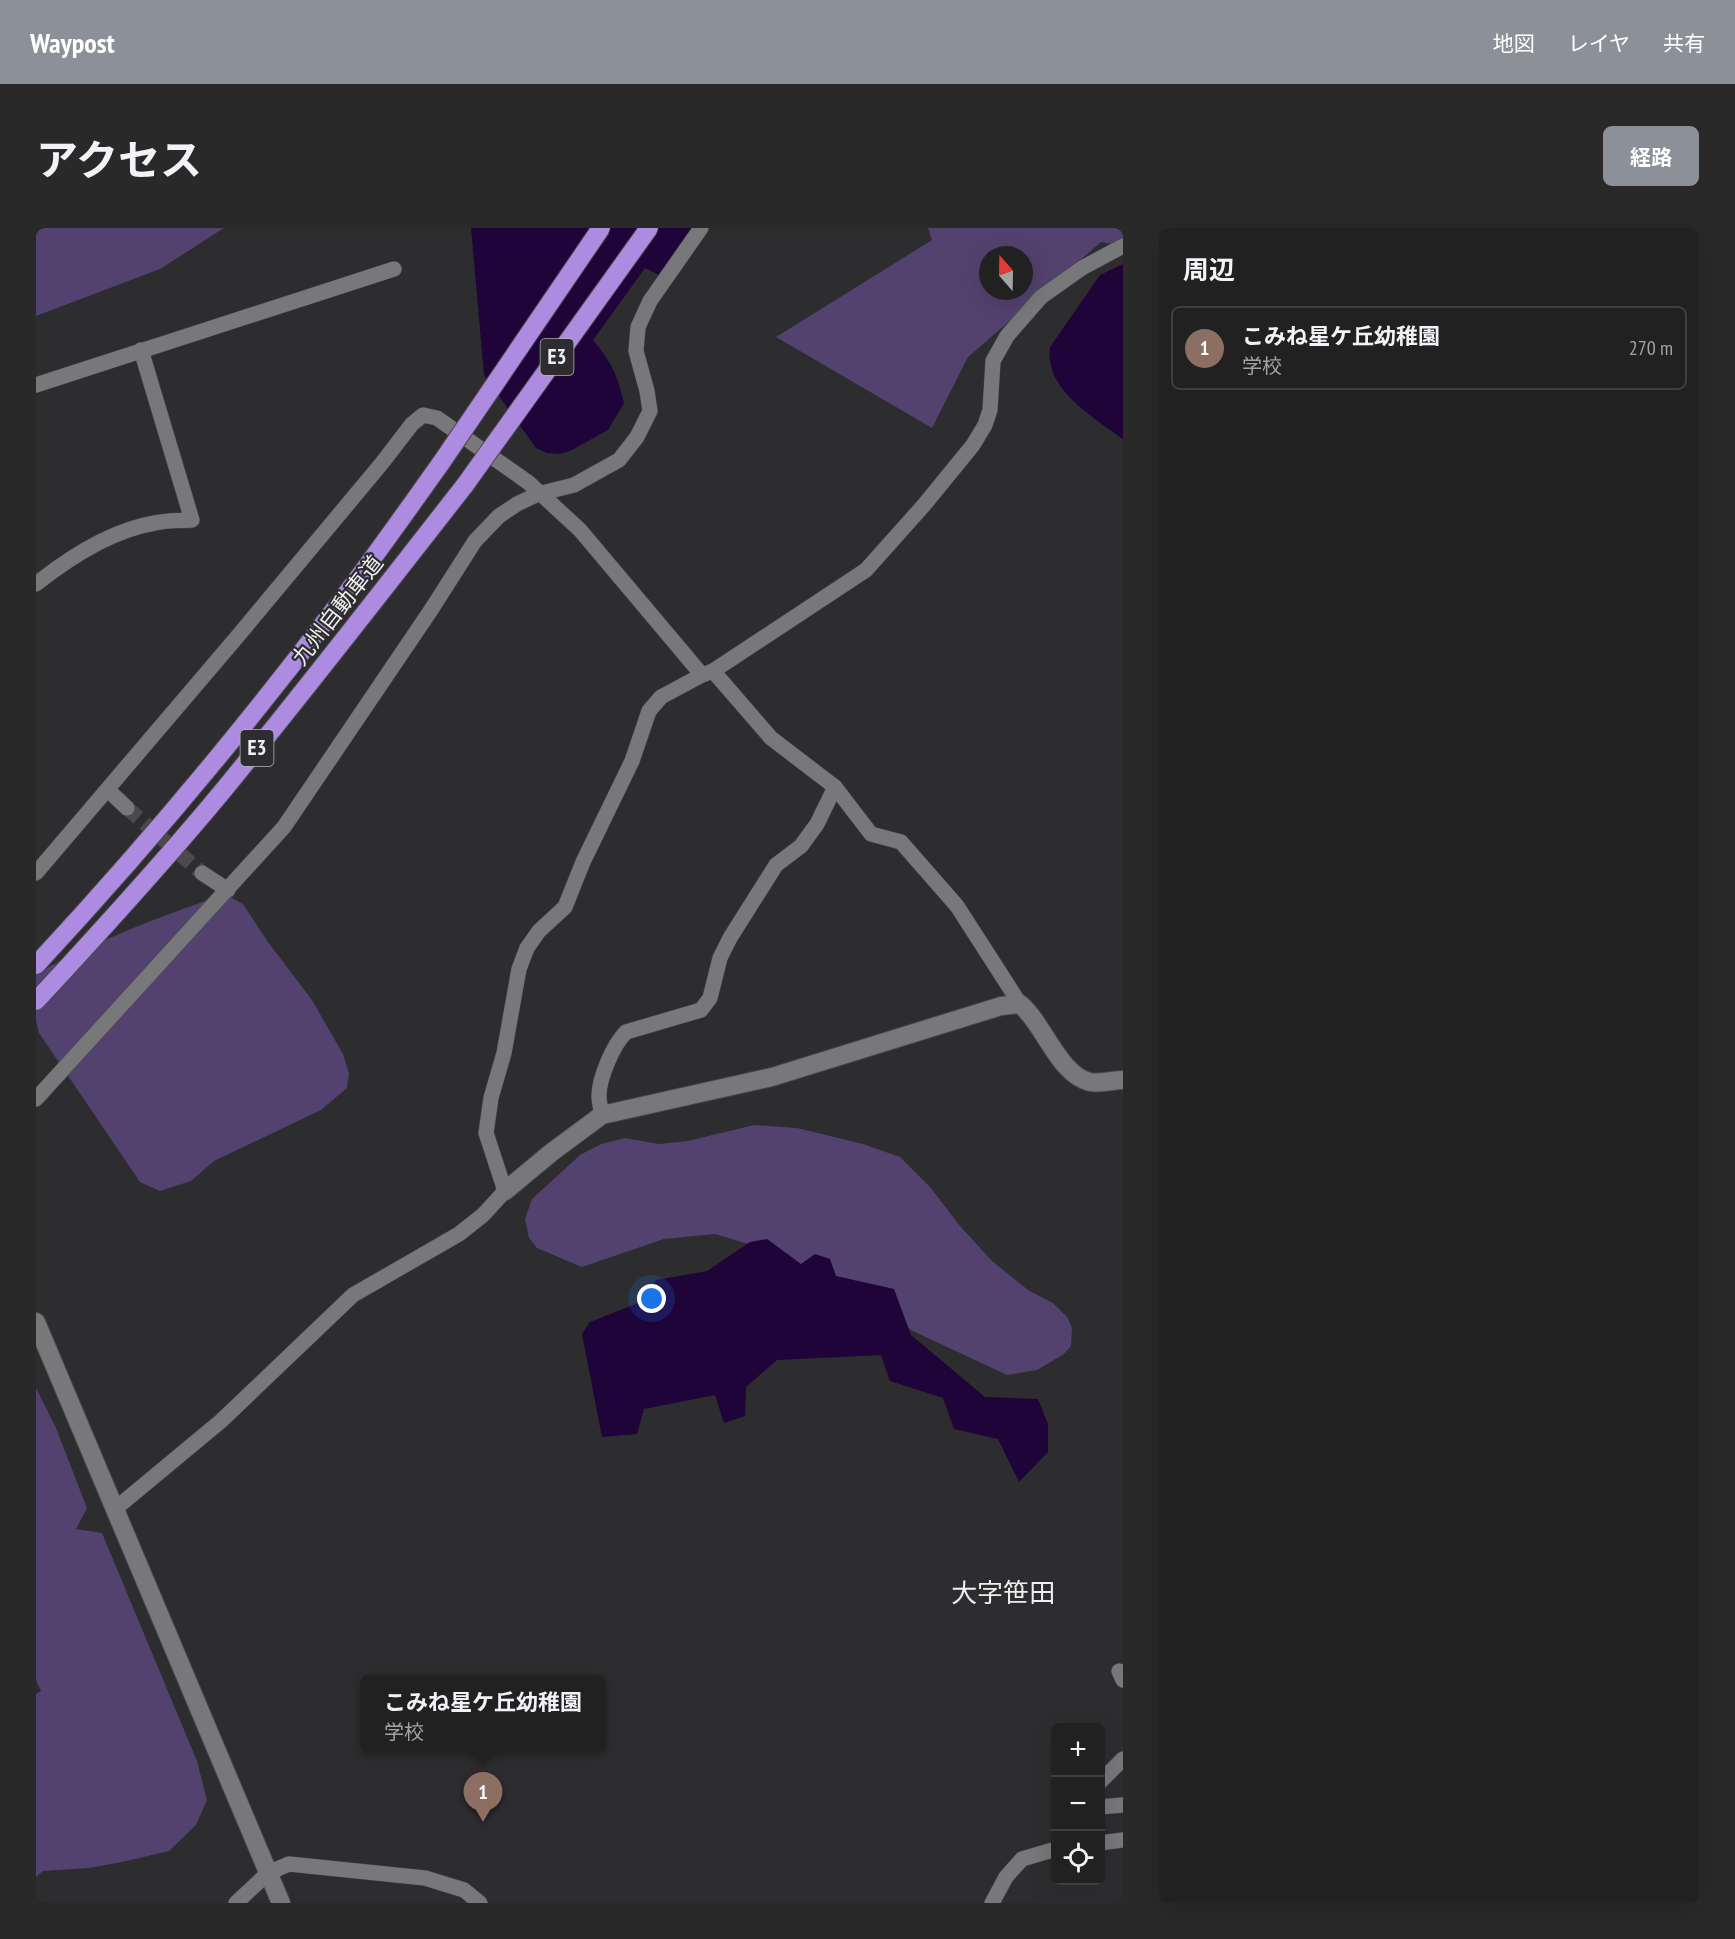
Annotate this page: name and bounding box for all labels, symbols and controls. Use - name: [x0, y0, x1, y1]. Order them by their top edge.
- text: Waypost: [30, 24, 115, 61]
- text: 地図: [1493, 30, 1535, 57]
- text: レイヤ: [1568, 30, 1630, 57]
- text: 共有: [1663, 30, 1705, 57]
- button: 経路: [1603, 126, 1699, 186]
- text: アクセス: [36, 132, 202, 187]
- north arrow: [979, 246, 1033, 300]
- text: 周辺: [1183, 253, 1235, 286]
- text: こみね星ケ丘幼稚園: [1242, 322, 1440, 350]
- text: 1: [1200, 335, 1209, 361]
- text: 270 m: [1629, 335, 1673, 361]
- road number: E3: [540, 339, 574, 375]
- text: 学校: [1242, 353, 1282, 379]
- street label: 九州自動車道: [285, 549, 389, 671]
- road number: E3: [240, 730, 274, 766]
- your location: [637, 1284, 666, 1313]
- district label: 大字笹田: [951, 1576, 1055, 1609]
- popup: [360, 1675, 606, 1753]
- text: こみね星ケ丘幼稚園: [384, 1688, 582, 1716]
- text: 学校: [384, 1719, 424, 1745]
- map controls: [1051, 1723, 1105, 1885]
- button: +: [1051, 1723, 1105, 1777]
- pin: 1: [464, 1772, 502, 1822]
- button: −: [1051, 1777, 1105, 1831]
- button: locate: [1051, 1831, 1105, 1885]

